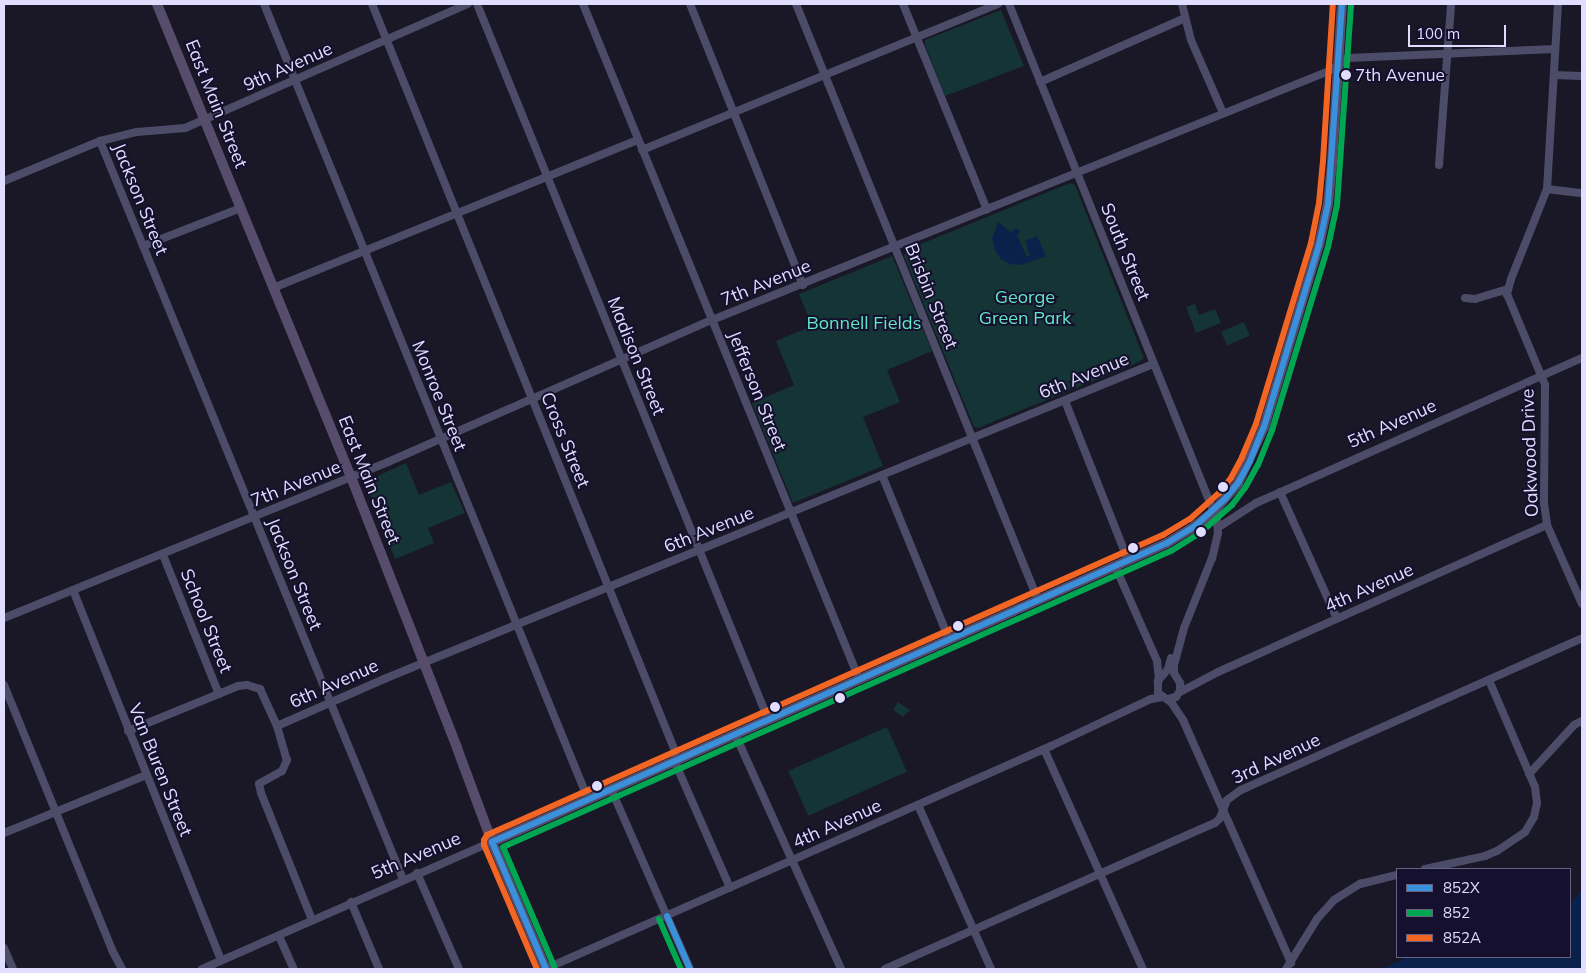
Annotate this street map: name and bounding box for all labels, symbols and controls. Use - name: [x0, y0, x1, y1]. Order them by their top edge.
- scale bar: [1411, 15, 1508, 47]
- text: 100 m: [1416, 24, 1460, 43]
- street label: East Main Street: [180, 37, 252, 171]
- street label: 9th Avenue: [240, 38, 336, 96]
- place label: 7th Avenue: [1355, 65, 1445, 85]
- marker: 7th Avenue: [1341, 70, 1351, 80]
- street label: Jackson Street: [108, 140, 172, 258]
- street label: South Street: [1096, 200, 1154, 304]
- street label: Brisbin Street: [900, 240, 962, 352]
- street label: 7th Avenue: [718, 255, 814, 311]
- park label: George Green Park: [979, 287, 1071, 330]
- street label: Madison Street: [602, 294, 670, 418]
- park label: Bonnell Fields: [807, 312, 921, 334]
- street label: Jefferson Street: [723, 328, 791, 454]
- street label: Monroe Street: [407, 338, 471, 454]
- street label: 6th Avenue: [1036, 348, 1132, 404]
- street label: Oakwood Drive: [1517, 388, 1543, 518]
- street label: Cross Street: [536, 389, 594, 491]
- street label: 5th Avenue: [1344, 395, 1440, 453]
- street label: East Main Street: [333, 413, 405, 547]
- street label: 7th Avenue: [248, 456, 344, 512]
- unlabelled marker: [1218, 482, 1228, 492]
- street label: 6th Avenue: [661, 502, 757, 558]
- street label: Jackson Street: [262, 515, 326, 633]
- unlabelled marker: [1196, 527, 1206, 537]
- unlabelled marker: [1128, 543, 1138, 553]
- street label: 4th Avenue: [1321, 559, 1417, 617]
- street label: School Street: [175, 566, 237, 676]
- unlabelled marker: [953, 621, 963, 631]
- street label: 6th Avenue: [286, 655, 382, 713]
- unlabelled marker: [835, 693, 845, 703]
- street label: Van Buren Street: [123, 700, 197, 840]
- unlabelled marker: [770, 702, 780, 712]
- street label: 3rd Avenue: [1228, 729, 1324, 789]
- unlabelled marker: [592, 781, 602, 791]
- street label: 4th Avenue: [789, 795, 885, 853]
- street label: 5th Avenue: [368, 827, 464, 885]
- legend: [1396, 868, 1571, 958]
- text: 852X: [1443, 878, 1480, 897]
- text: 852: [1443, 903, 1470, 922]
- text: 852A: [1443, 928, 1481, 947]

